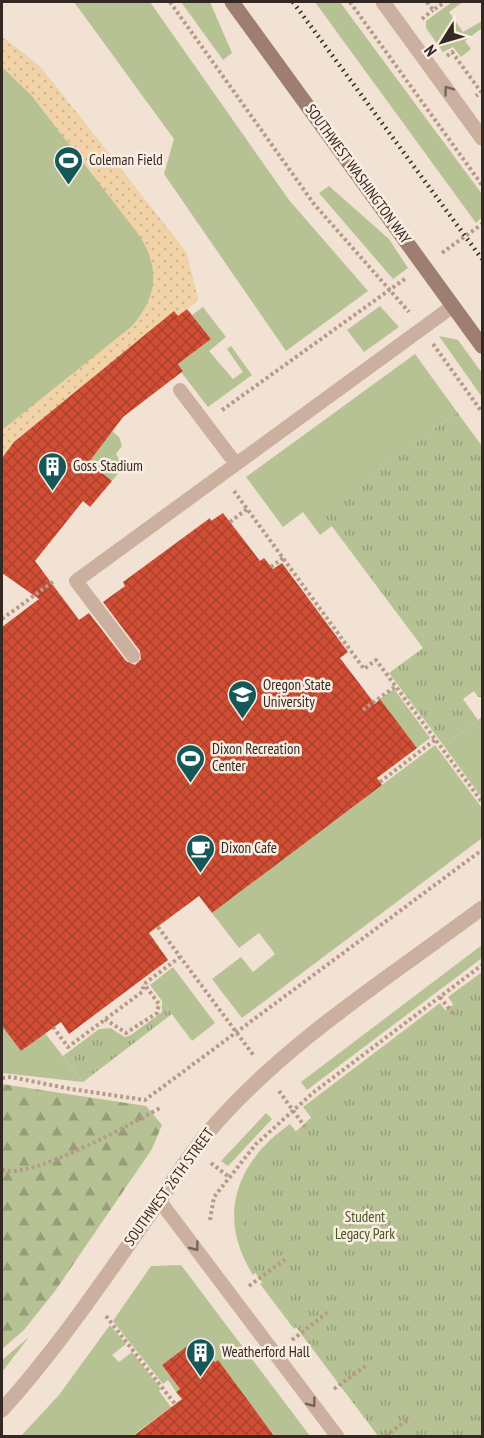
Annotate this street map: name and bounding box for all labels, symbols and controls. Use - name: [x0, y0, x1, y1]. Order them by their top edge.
- north arrow: [412, 12, 472, 72]
- text: N: [419, 42, 441, 60]
- one-way arrow: [444, 86, 455, 97]
- street label: SOUTHWEST WASHINGTON WAY: [301, 100, 415, 247]
- sports icon: Coleman Field: [52, 144, 84, 186]
- place label: Coleman Field: [89, 150, 163, 169]
- building icon: Goss Stadium: [36, 450, 68, 492]
- place label: Goss Stadium: [73, 456, 143, 475]
- place label: Oregon State University: [263, 675, 331, 711]
- school or university icon: Oregon State University: [226, 678, 258, 720]
- place label: Dixon Recreation Center: [212, 739, 300, 775]
- sports icon: Dixon Recreation Center: [175, 742, 207, 784]
- cafe icon: Dixon Cafe: [184, 832, 216, 874]
- place label: Dixon Cafe: [221, 838, 277, 857]
- street label: SOUTHWEST 26TH STREET: [120, 1124, 218, 1249]
- park label: Student Legacy Park: [335, 1207, 395, 1243]
- one-way arrow: [188, 1240, 199, 1251]
- building icon: Weatherford Hall: [185, 1336, 217, 1378]
- place label: Weatherford Hall: [222, 1342, 310, 1361]
- one-way arrow: [305, 1396, 316, 1407]

